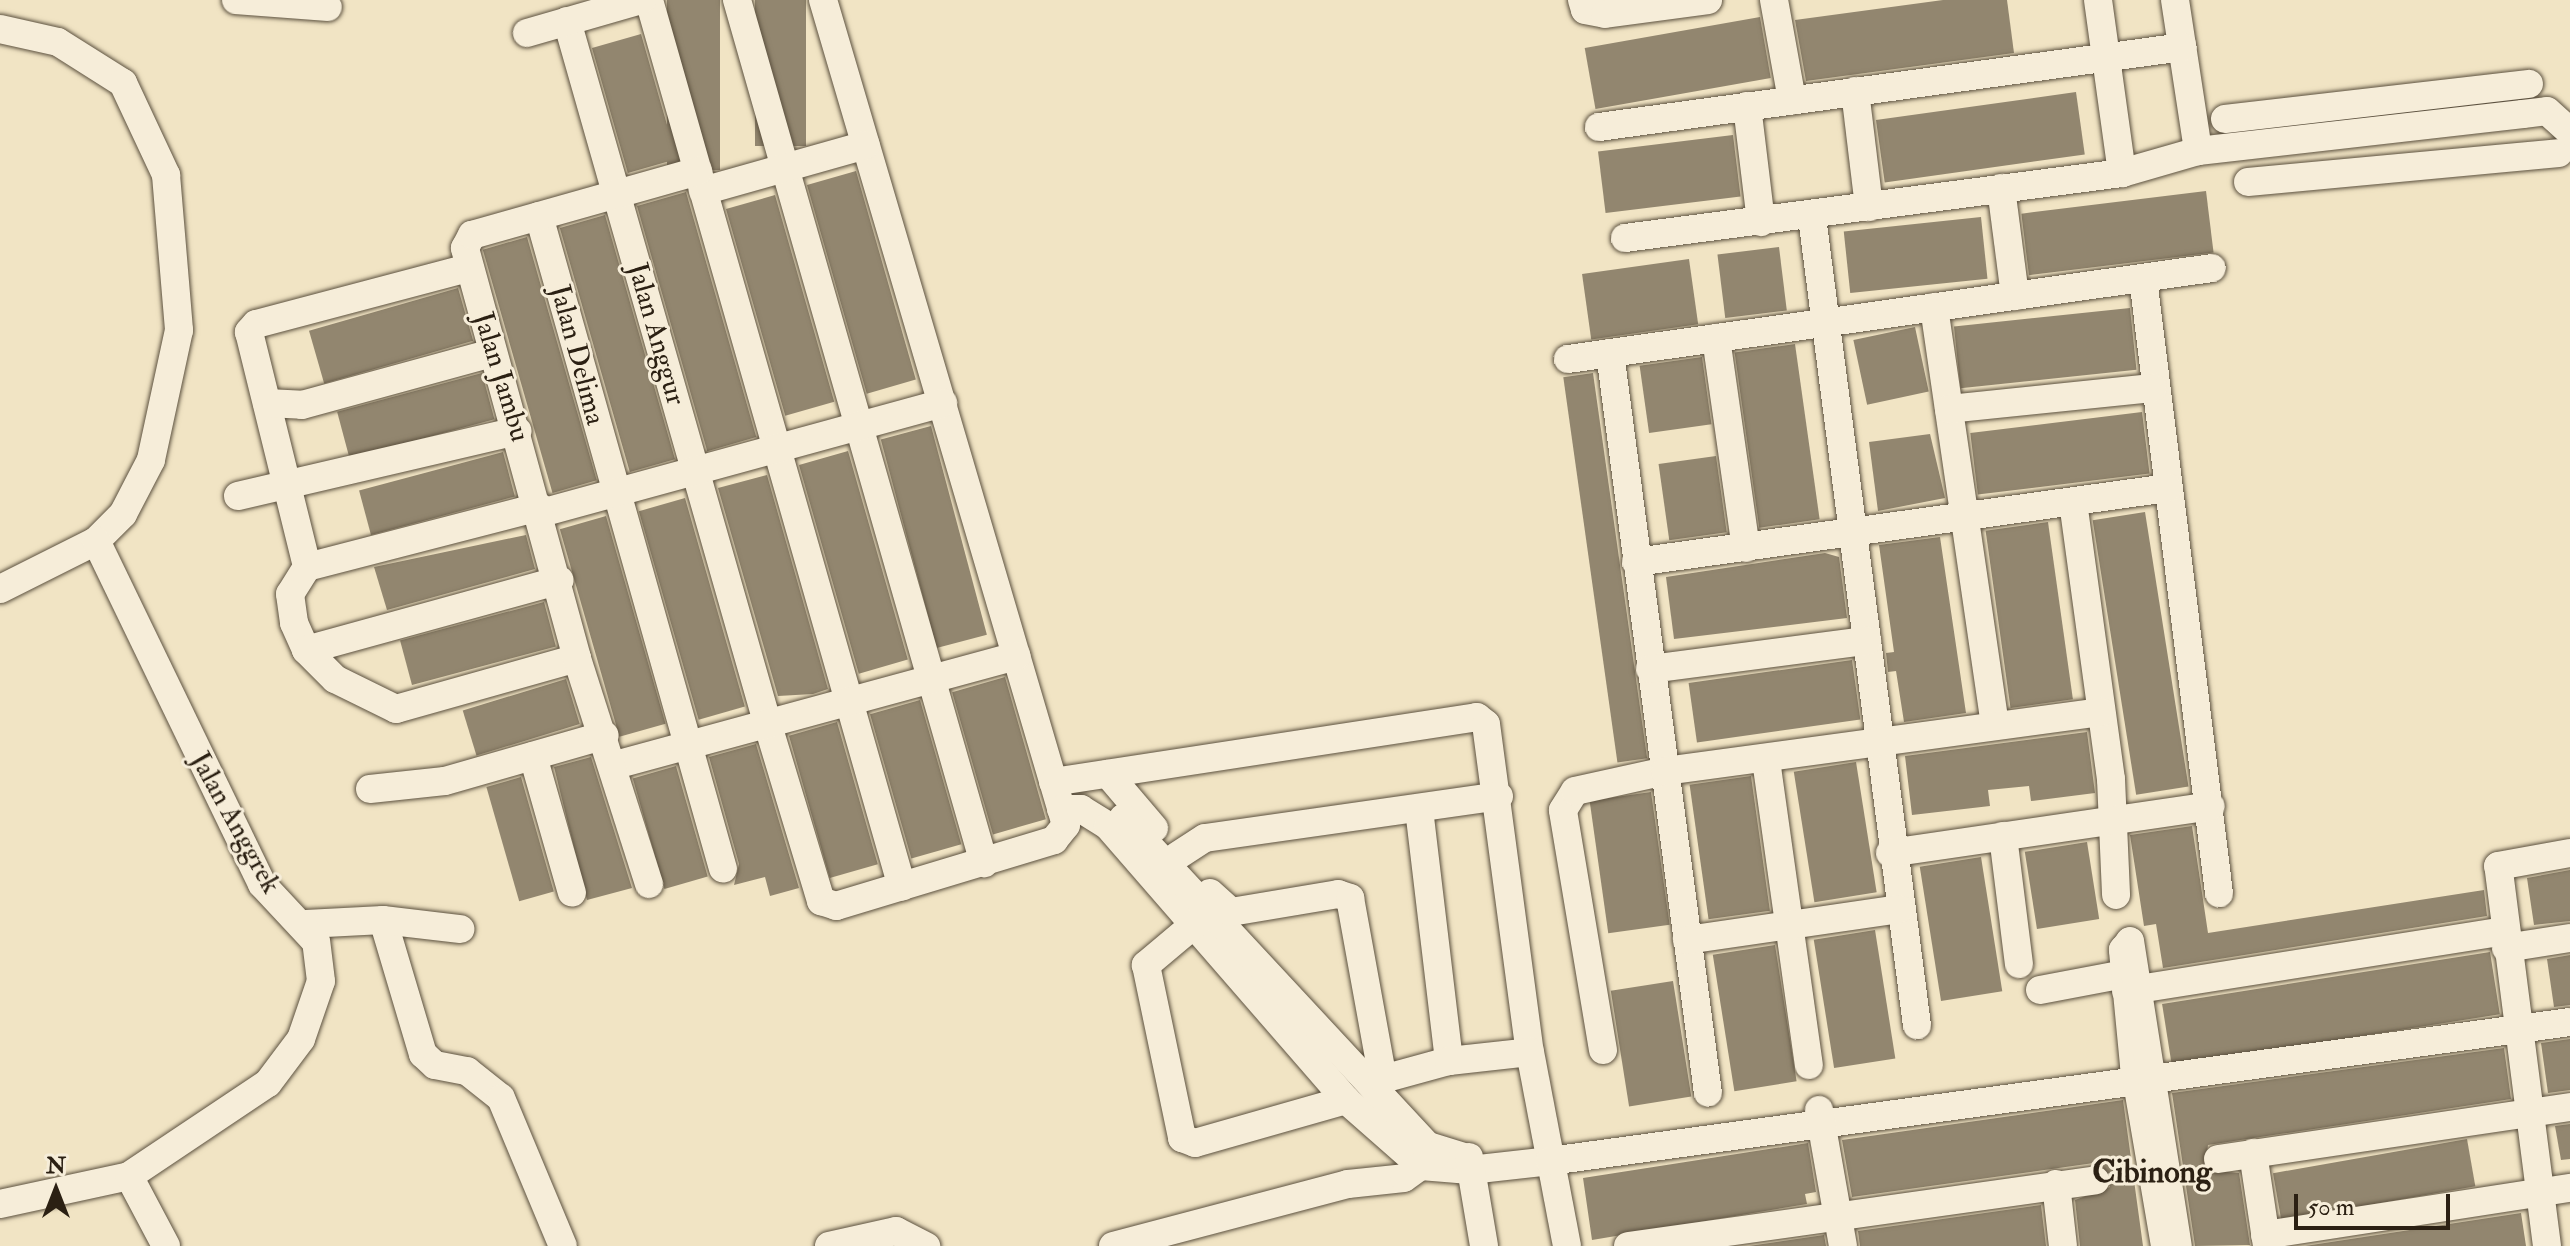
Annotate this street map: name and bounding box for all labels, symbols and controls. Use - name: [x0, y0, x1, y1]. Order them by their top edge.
- street label: Jalan Anggur: [620, 259, 692, 409]
- street label: Jalan Delima: [542, 281, 612, 429]
- street label: Jalan Jambu: [465, 308, 537, 446]
- street label: Jalan Anggrek: [182, 746, 288, 900]
- north arrow: [16, 1150, 96, 1230]
- text: N: [46, 1152, 66, 1180]
- district label: Cibinong: [2092, 1153, 2212, 1191]
- scale bar: [2298, 1178, 2454, 1228]
- text: 50 m: [2308, 1192, 2354, 1223]

